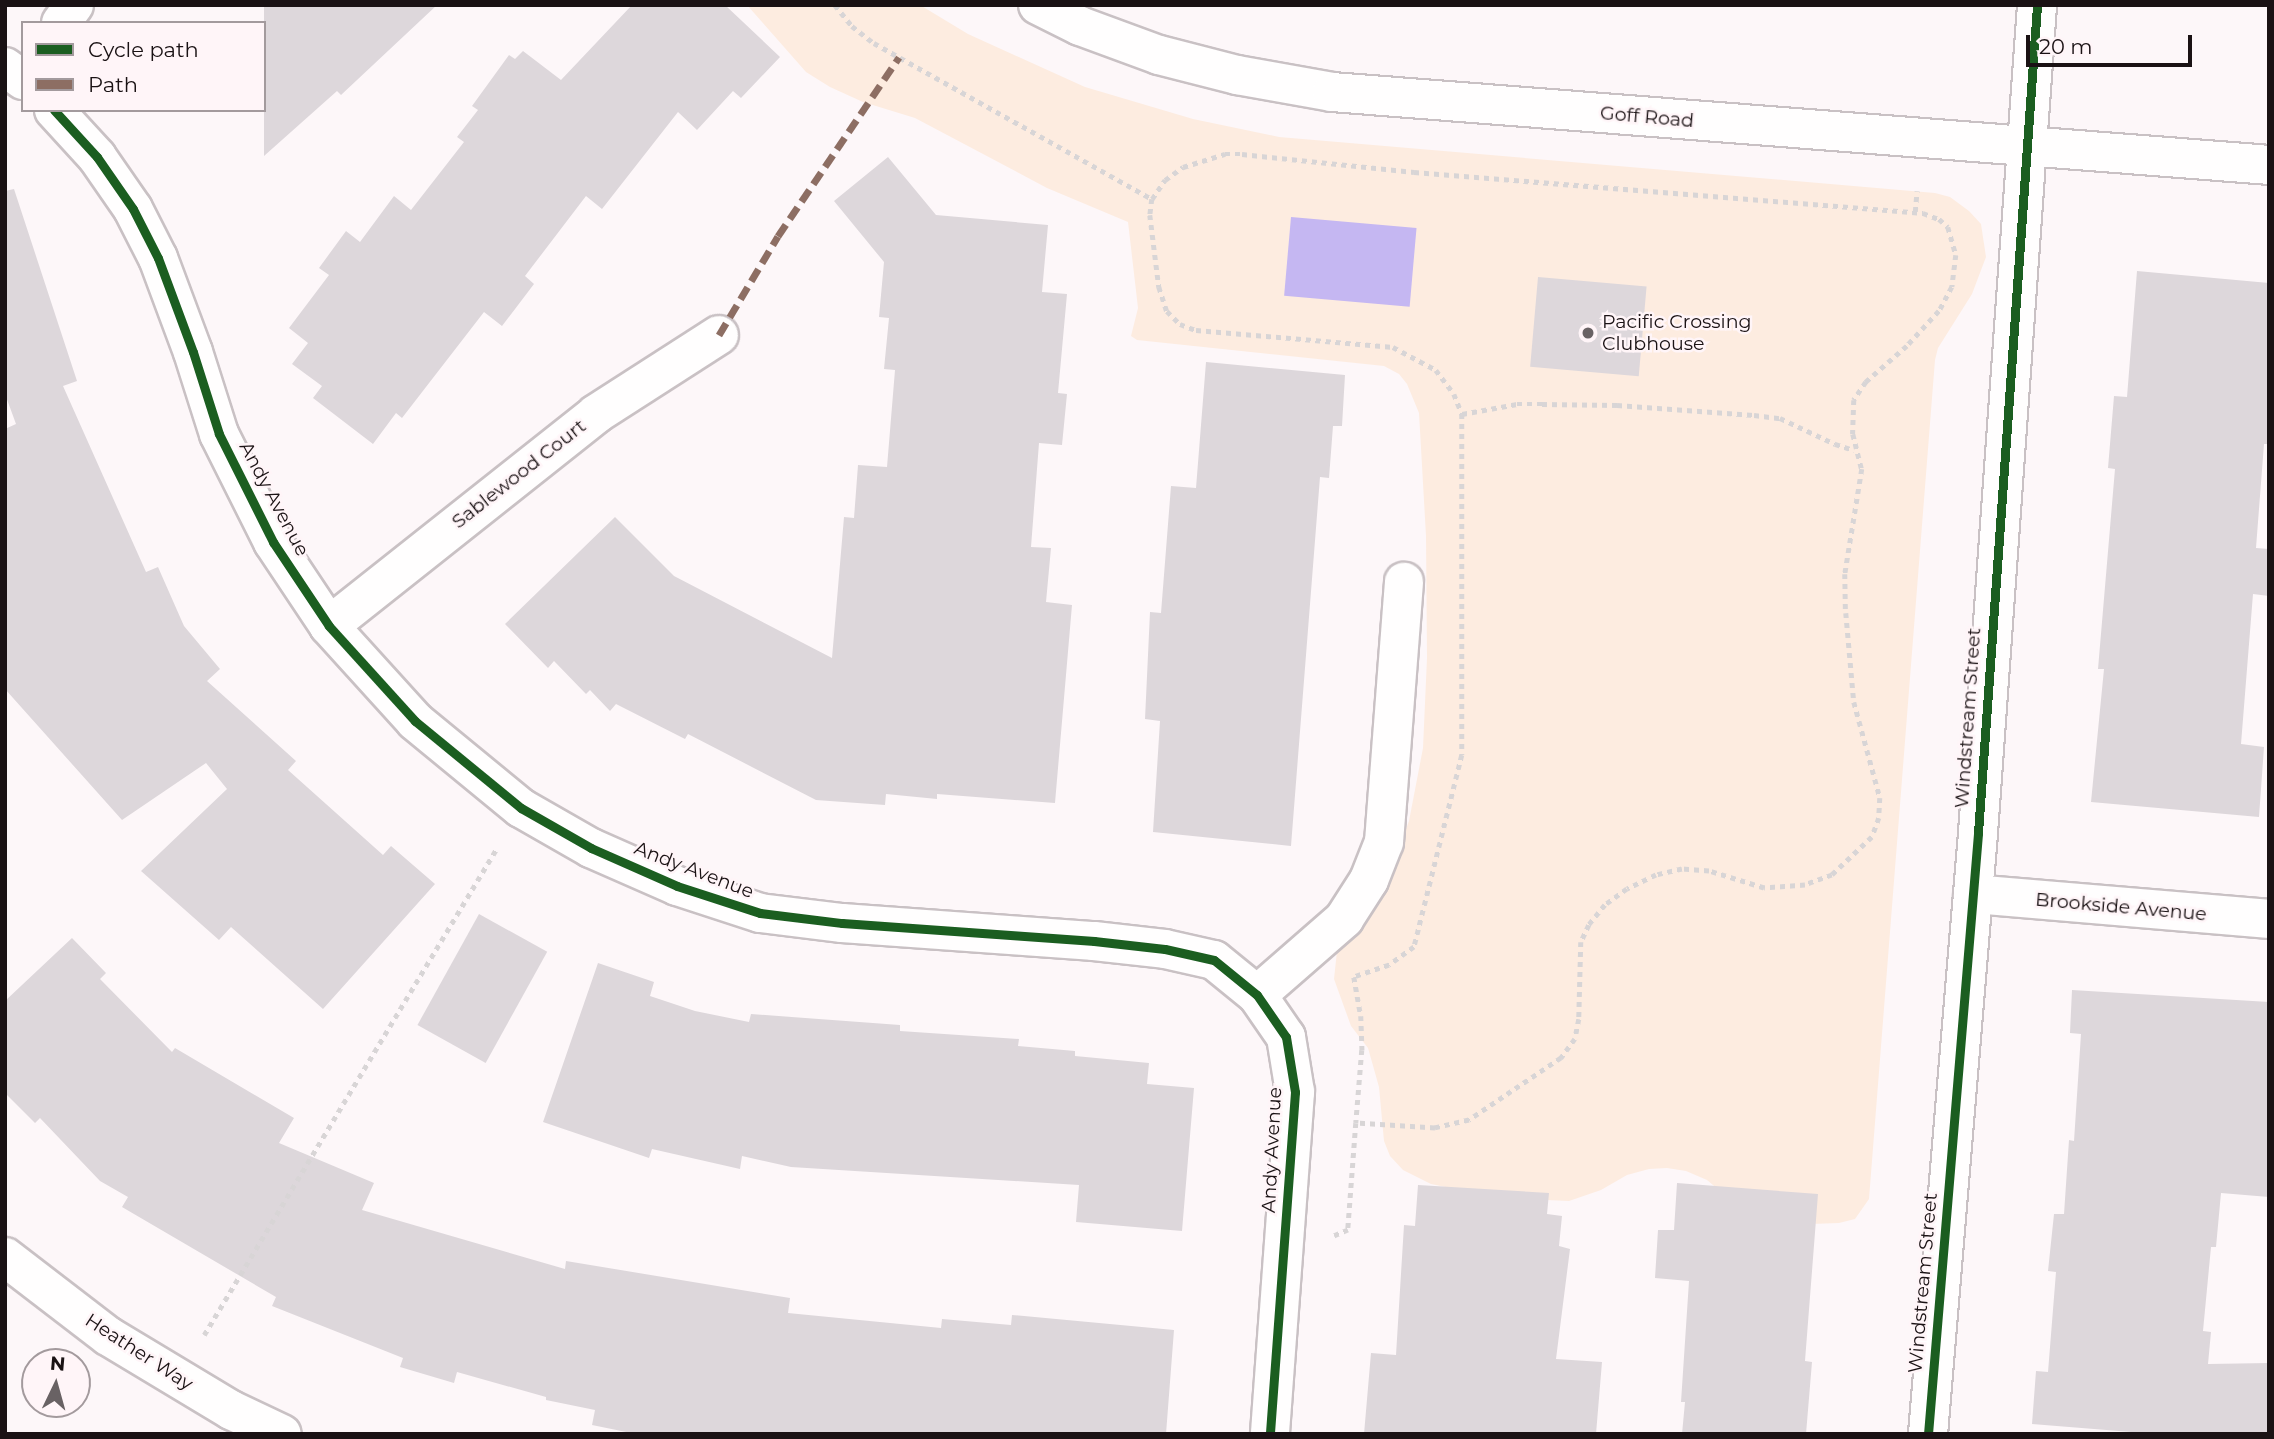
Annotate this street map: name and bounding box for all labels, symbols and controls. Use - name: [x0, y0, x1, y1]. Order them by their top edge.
- legend: [21, 21, 266, 112]
- scale bar: [2029, 21, 2195, 65]
- text: 20 m: [2039, 34, 2093, 59]
- text: Cycle path: [88, 37, 199, 62]
- text: Path: [88, 72, 138, 97]
- street label: Goff Road: [1599, 102, 1695, 132]
- place label: Pacific Crossing Clubhouse: [1602, 311, 1752, 355]
- marker: Pacific Crossing Clubhouse: [1580, 325, 1596, 341]
- street label: Sablewood Court: [448, 415, 590, 533]
- street label: Andy Avenue: [234, 438, 314, 560]
- street label: Windstream Street: [1950, 627, 1986, 809]
- street label: Andy Avenue: [631, 837, 757, 903]
- street label: Brookside Avenue: [2034, 888, 2208, 926]
- street label: Andy Avenue: [1257, 1086, 1287, 1214]
- street label: Windstream Street: [1904, 1192, 1942, 1374]
- street label: Heather Way: [81, 1309, 197, 1395]
- north arrow: [21, 1348, 91, 1418]
- text: N: [49, 1351, 66, 1376]

